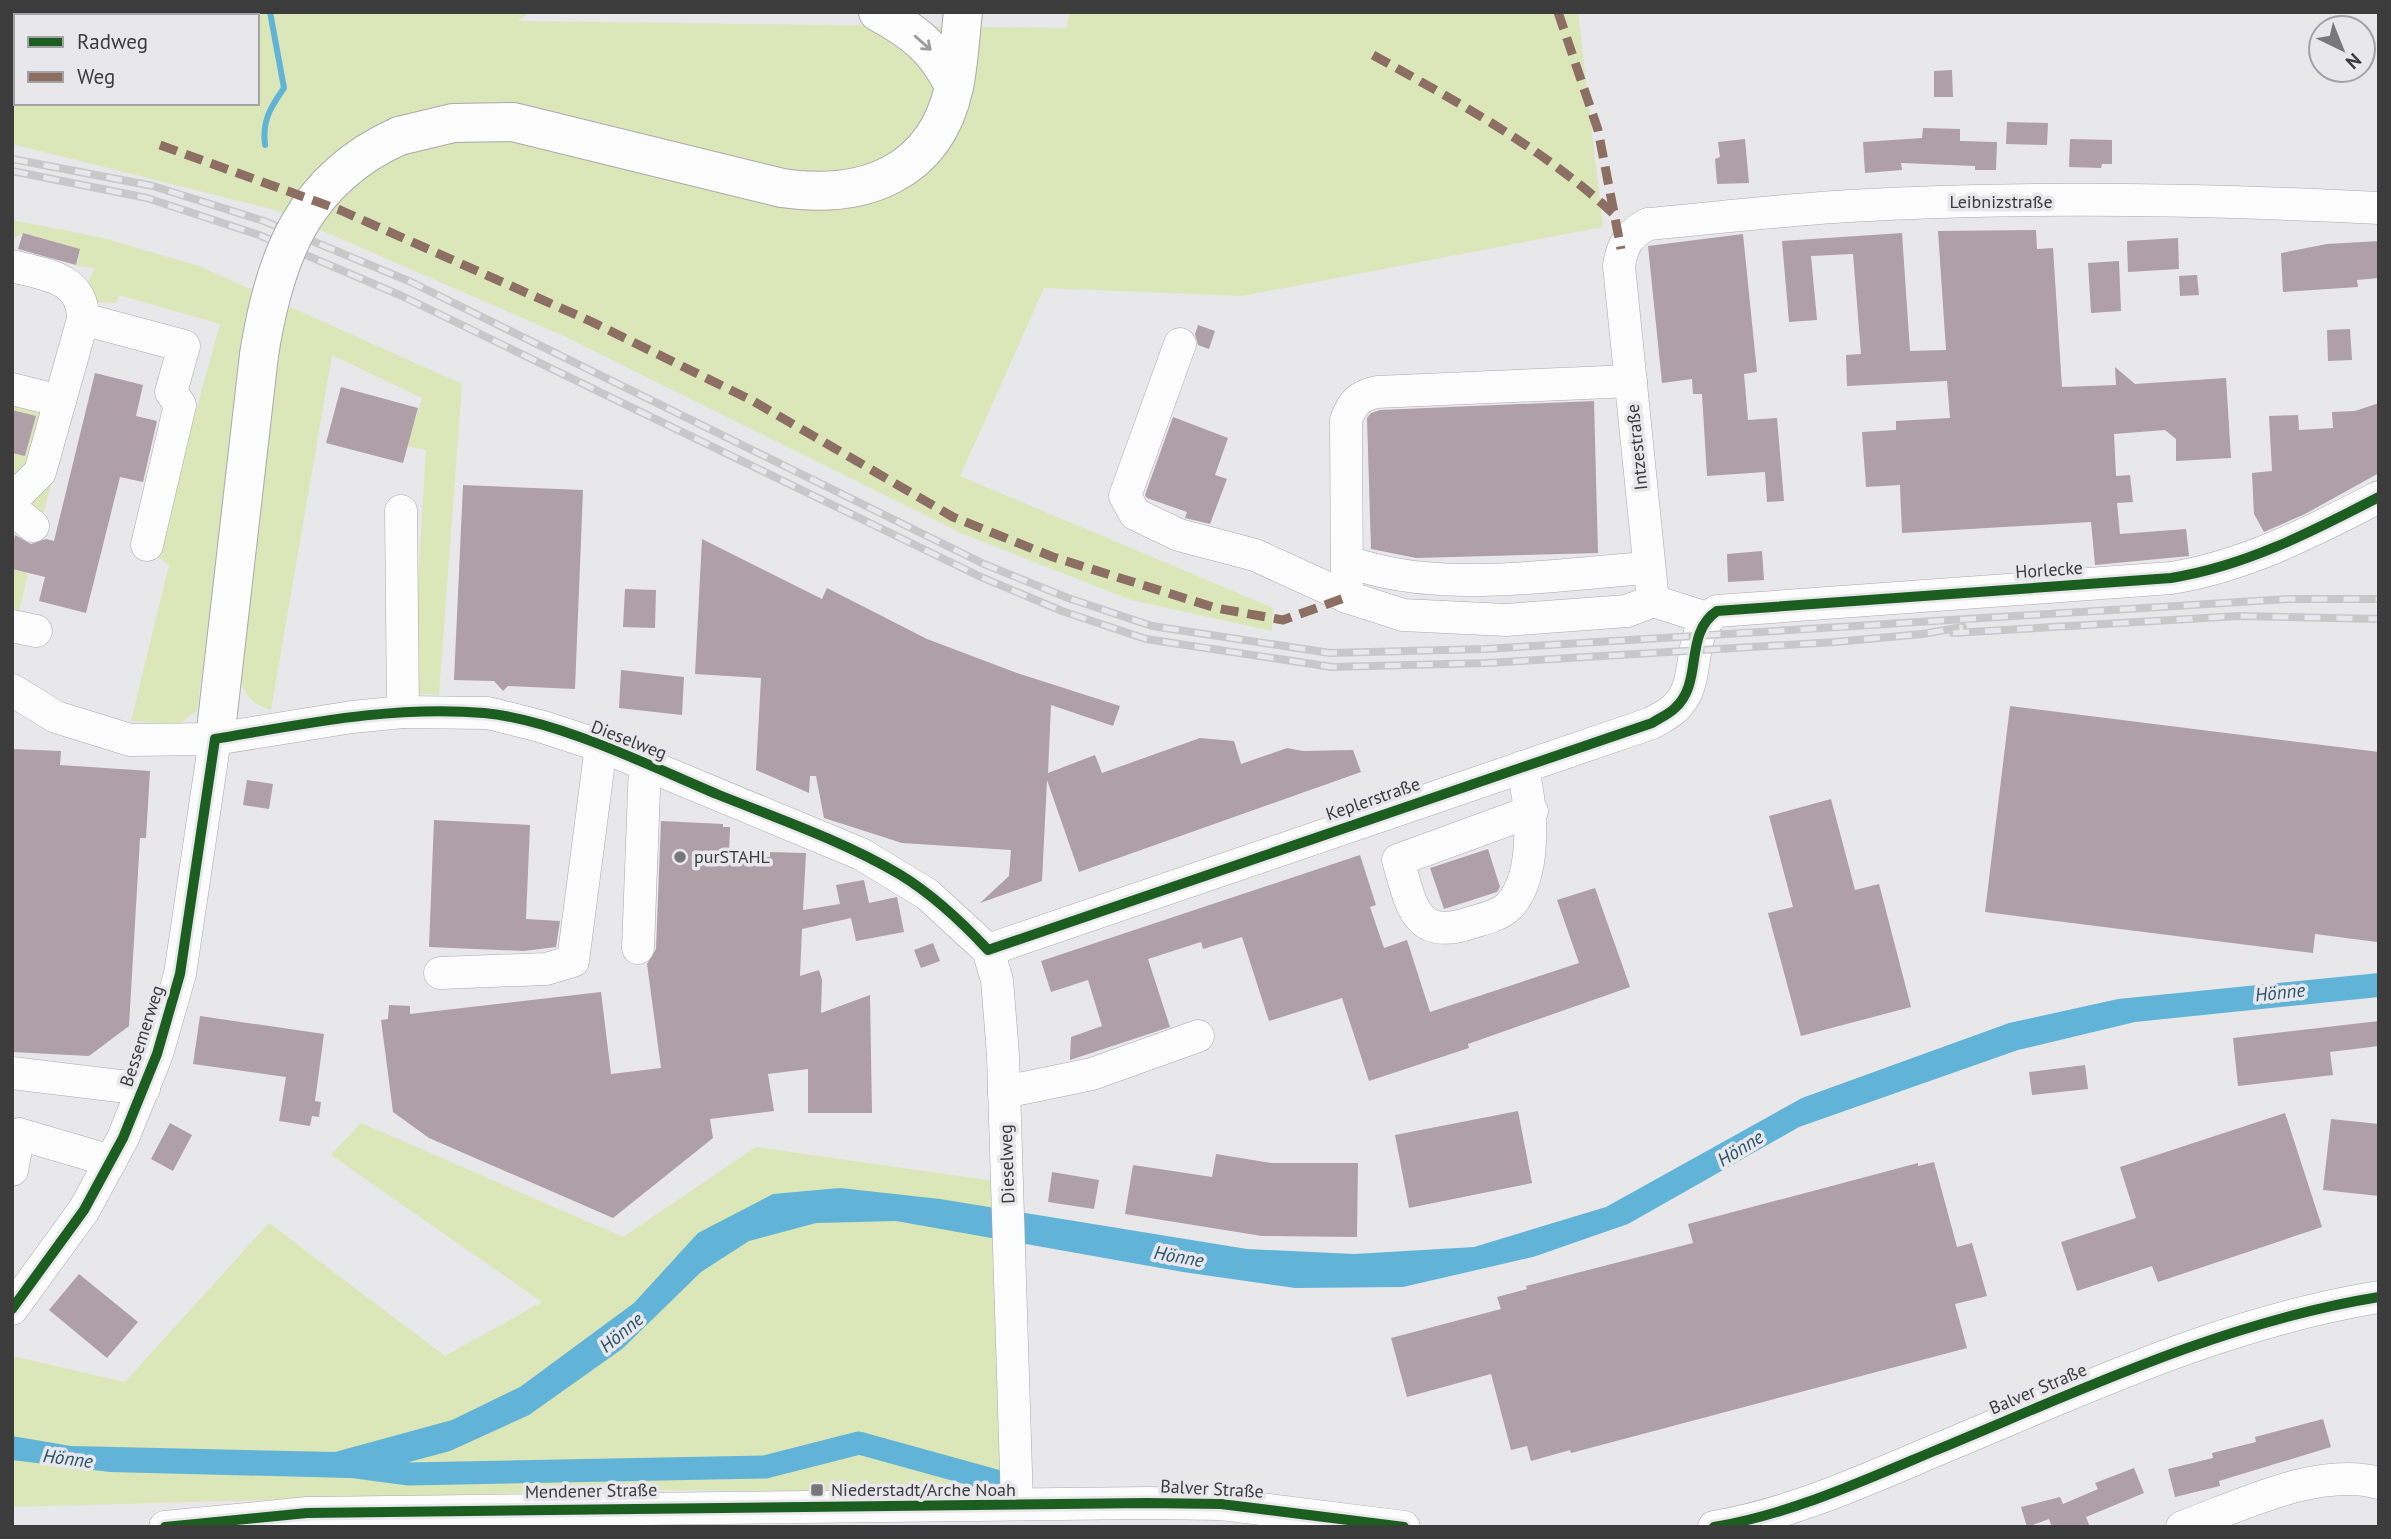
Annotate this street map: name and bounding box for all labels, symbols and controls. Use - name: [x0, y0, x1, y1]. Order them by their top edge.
- legend: [14, 14, 259, 105]
- north arrow: [2307, 14, 2377, 84]
- text: Radweg: [77, 28, 148, 55]
- one-way arrow: [914, 35, 932, 51]
- text: N: [2341, 48, 2366, 74]
- text: Weg: [77, 63, 115, 90]
- street label: Leibnizstraße: [1949, 190, 2053, 213]
- street label: Intzestraße: [1621, 403, 1652, 491]
- street label: Horlecke: [2014, 556, 2084, 583]
- street label: Dieselweg: [588, 715, 670, 764]
- street label: Keplerstraße: [1323, 772, 1423, 825]
- place label: purSTAHL: [694, 845, 770, 868]
- marker: purSTAHL: [672, 849, 688, 865]
- water label: Hönne: [2254, 977, 2306, 1007]
- street label: Bessemerweg: [114, 982, 169, 1090]
- street label: Dieselweg: [994, 1124, 1019, 1204]
- water label: Hönne: [1712, 1124, 1768, 1171]
- water label: Hönne: [1152, 1240, 1206, 1272]
- water label: Hönne: [594, 1307, 648, 1357]
- street label: Balver Straße: [1986, 1358, 2090, 1419]
- water label: Hönne: [42, 1443, 95, 1473]
- street label: Balver Straße: [1160, 1474, 1264, 1503]
- street label: Mendener Straße: [525, 1478, 657, 1503]
- place label: Niederstadt/Arche Noah: [831, 1478, 1016, 1501]
- marker: Niederstadt/Arche Noah: [809, 1482, 825, 1498]

